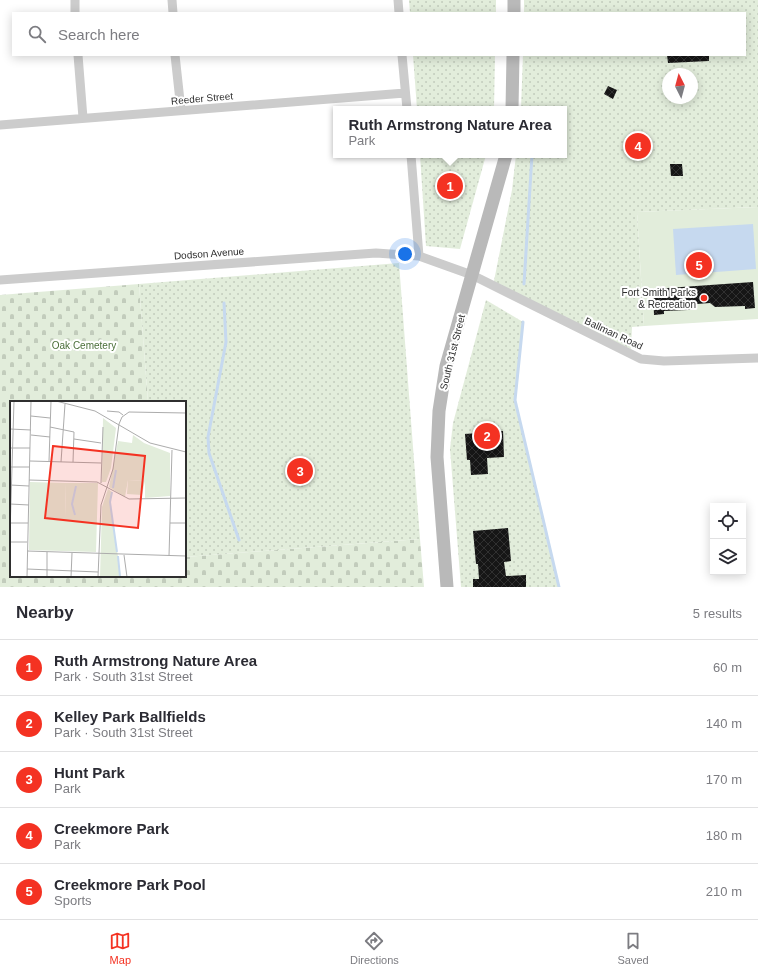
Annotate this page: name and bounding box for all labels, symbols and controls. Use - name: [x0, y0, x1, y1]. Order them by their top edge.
- search box: [12, 12, 746, 56]
- icon: search: [26, 23, 48, 45]
- text: Search here: [58, 26, 140, 43]
- north arrow: [662, 68, 698, 104]
- street label: Reeder Street: [171, 90, 234, 107]
- popup: [333, 106, 567, 158]
- text: Ruth Armstrong Nature Area: [348, 116, 552, 133]
- pin: 4: [625, 131, 651, 161]
- text: Park: [348, 133, 375, 148]
- pin: 1: [437, 171, 463, 201]
- your location: [395, 244, 415, 264]
- street label: Dodson Avenue: [174, 246, 245, 261]
- pin: 5: [686, 250, 712, 280]
- place label: Fort Smith Parks & Recreation: [622, 287, 696, 310]
- marker: Fort Smith Parks & Recreation: [699, 293, 709, 303]
- street label: South 31st Street: [438, 313, 467, 391]
- street label: Ballman Road: [583, 315, 645, 352]
- park label: Oak Cemetery: [52, 340, 116, 351]
- inset map: [10, 401, 186, 577]
- pin: 2: [474, 421, 500, 451]
- pin: 3: [287, 456, 313, 486]
- map controls: [710, 503, 746, 575]
- button: locate: [710, 503, 746, 539]
- button: layers: [710, 539, 746, 575]
- text: Nearby: [16, 603, 74, 622]
- text: 5 results: [693, 606, 742, 621]
- text: Ruth Armstrong Nature Area: [54, 652, 257, 669]
- text: 1: [25, 660, 33, 675]
- text: 60 m: [713, 660, 742, 675]
- text: Park · South 31st Street: [54, 669, 193, 684]
- text: Kelley Park Ballfields: [54, 708, 206, 725]
- text: 2: [25, 716, 33, 731]
- text: 140 m: [706, 716, 742, 731]
- text: Park · South 31st Street: [54, 725, 193, 740]
- text: Hunt Park: [54, 764, 125, 781]
- text: 3: [25, 772, 33, 787]
- text: 170 m: [706, 772, 742, 787]
- text: Park: [54, 781, 81, 796]
- text: Creekmore Park: [54, 820, 169, 837]
- text: 4: [25, 828, 33, 843]
- text: 180 m: [706, 828, 742, 843]
- text: Park: [54, 837, 81, 852]
- text: Creekmore Park Pool: [54, 876, 206, 893]
- text: 5: [25, 884, 33, 899]
- text: 210 m: [706, 884, 742, 899]
- text: Sports: [54, 893, 92, 908]
- tab: Map: [109, 930, 131, 966]
- tab: Directions: [350, 930, 399, 966]
- tab: Saved: [617, 930, 649, 966]

